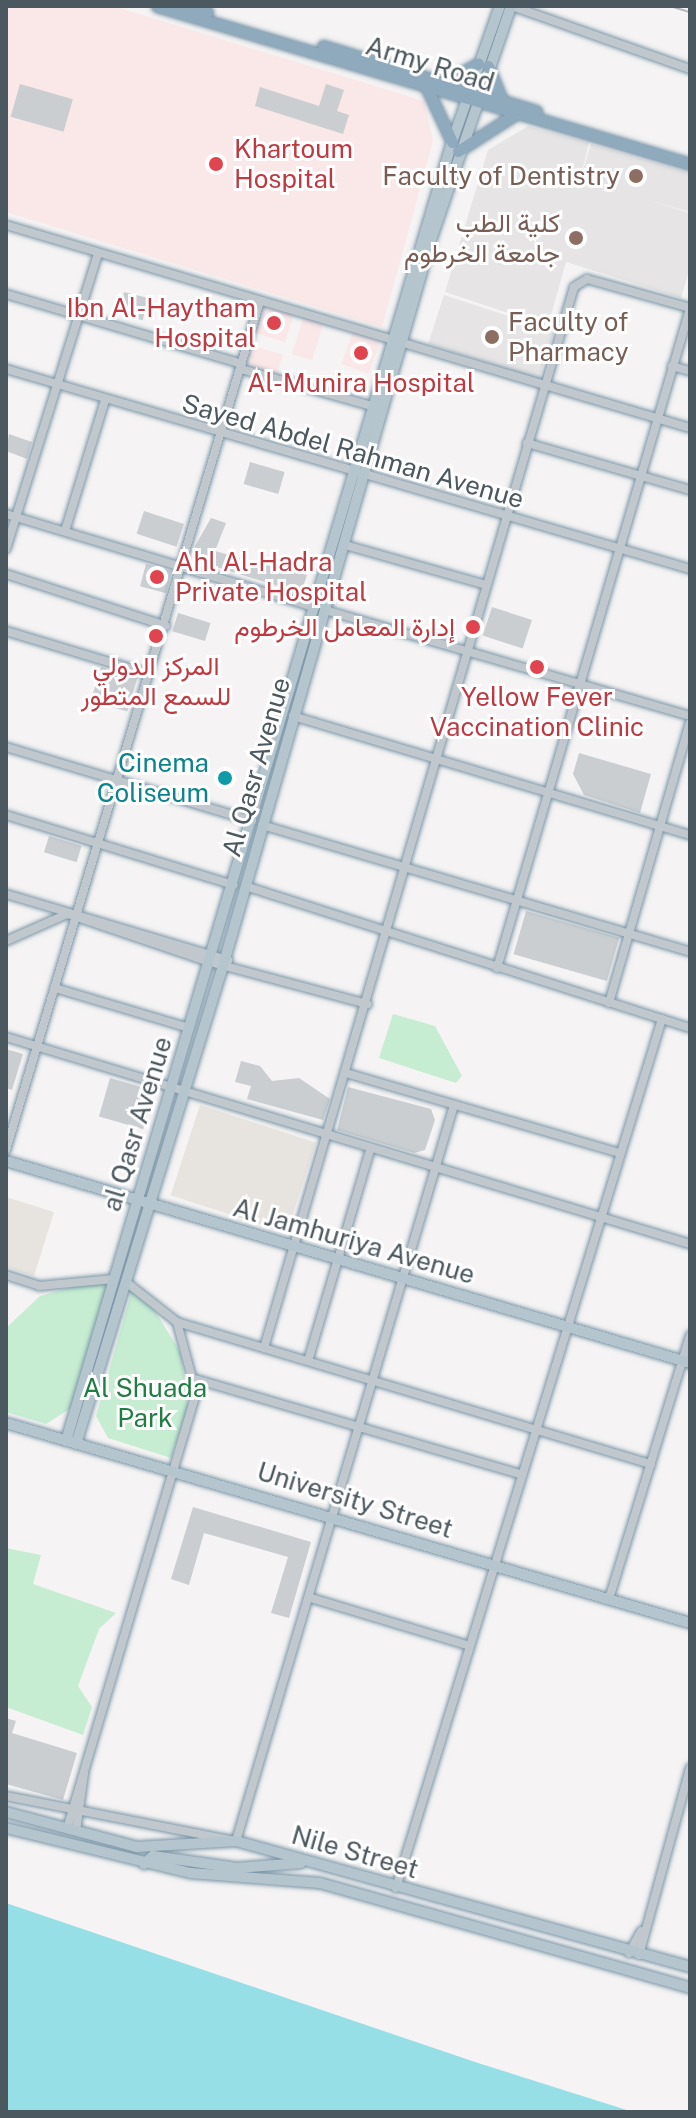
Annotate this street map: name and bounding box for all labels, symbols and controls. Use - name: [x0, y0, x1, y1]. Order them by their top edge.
- street label: Army Road: [362, 30, 498, 98]
- place label: Khartoum Hospital: [234, 133, 353, 194]
- marker: Khartoum Hospital: [205, 153, 227, 175]
- place label: Faculty of Dentistry: [382, 160, 620, 192]
- marker: Faculty of Dentistry: [627, 167, 645, 185]
- place label: كلية الطب جامعة الخرطوم: [404, 207, 560, 268]
- marker: كلية الطب جامعة الخرطوم: [567, 229, 585, 247]
- place label: Ibn Al-Haytham Hospital: [66, 292, 256, 354]
- place label: Faculty of Pharmacy: [508, 306, 629, 368]
- marker: Ibn Al-Haytham Hospital: [263, 312, 285, 334]
- marker: Faculty of Pharmacy: [483, 328, 501, 346]
- marker: Al-Munira Hospital: [350, 342, 372, 364]
- place label: Al-Munira Hospital: [247, 367, 475, 399]
- street label: Sayed Abdel Rahman Avenue: [179, 387, 527, 515]
- place label: Ahl Al-Hadra Private Hospital: [175, 546, 367, 608]
- marker: Ahl Al-Hadra Private Hospital: [146, 566, 168, 588]
- place label: إدارة المعامل الخرطوم: [234, 611, 455, 643]
- marker: إدارة المعامل الخرطوم: [462, 616, 484, 638]
- marker: المركز الدولي للسمع المتطور: [145, 625, 167, 647]
- place label: المركز الدولي للسمع المتطور: [81, 650, 231, 712]
- marker: Yellow Fever Vaccination Clinic: [526, 656, 548, 678]
- street label: Al Qasr Avenue: [216, 674, 296, 860]
- place label: Yellow Fever Vaccination Clinic: [430, 681, 644, 742]
- place label: Cinema Coliseum: [97, 747, 209, 808]
- marker: Cinema Coliseum: [216, 769, 234, 787]
- street label: al Qasr Avenue: [96, 1033, 178, 1215]
- street label: Al Jamhuriya Avenue: [230, 1192, 478, 1290]
- park label: Al Shuada Park: [83, 1372, 207, 1434]
- street label: University Street: [253, 1455, 457, 1545]
- street label: Nile Street: [288, 1819, 422, 1885]

